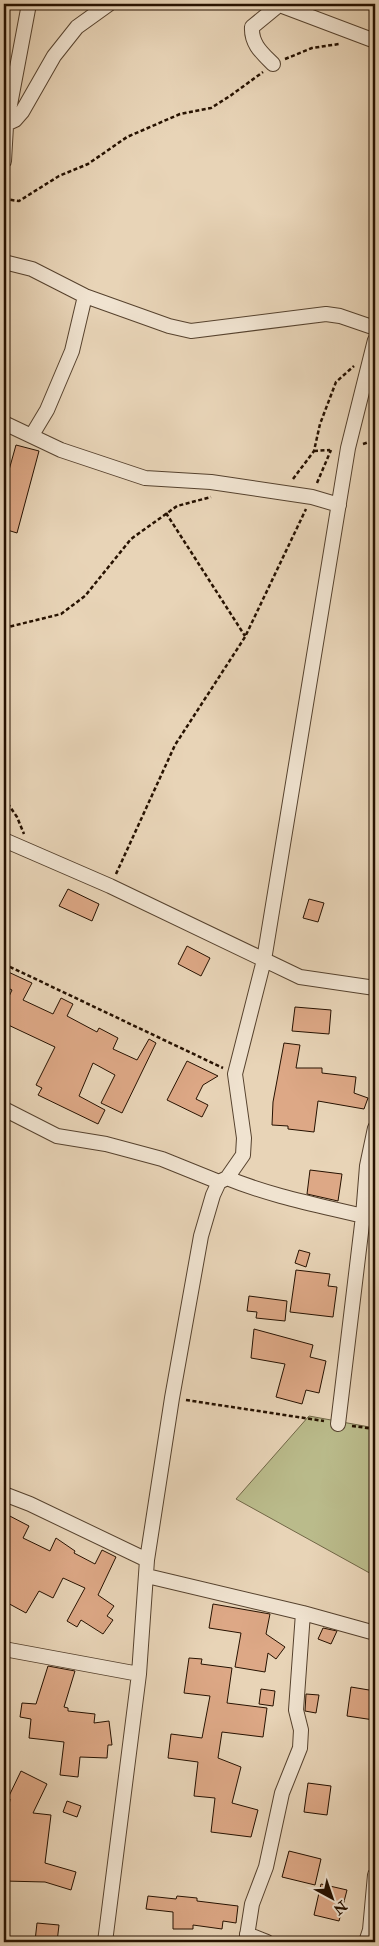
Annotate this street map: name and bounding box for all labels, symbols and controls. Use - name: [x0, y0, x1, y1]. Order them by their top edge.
- north arrow: [306, 1874, 356, 1924]
- text: N: [329, 1896, 351, 1918]

